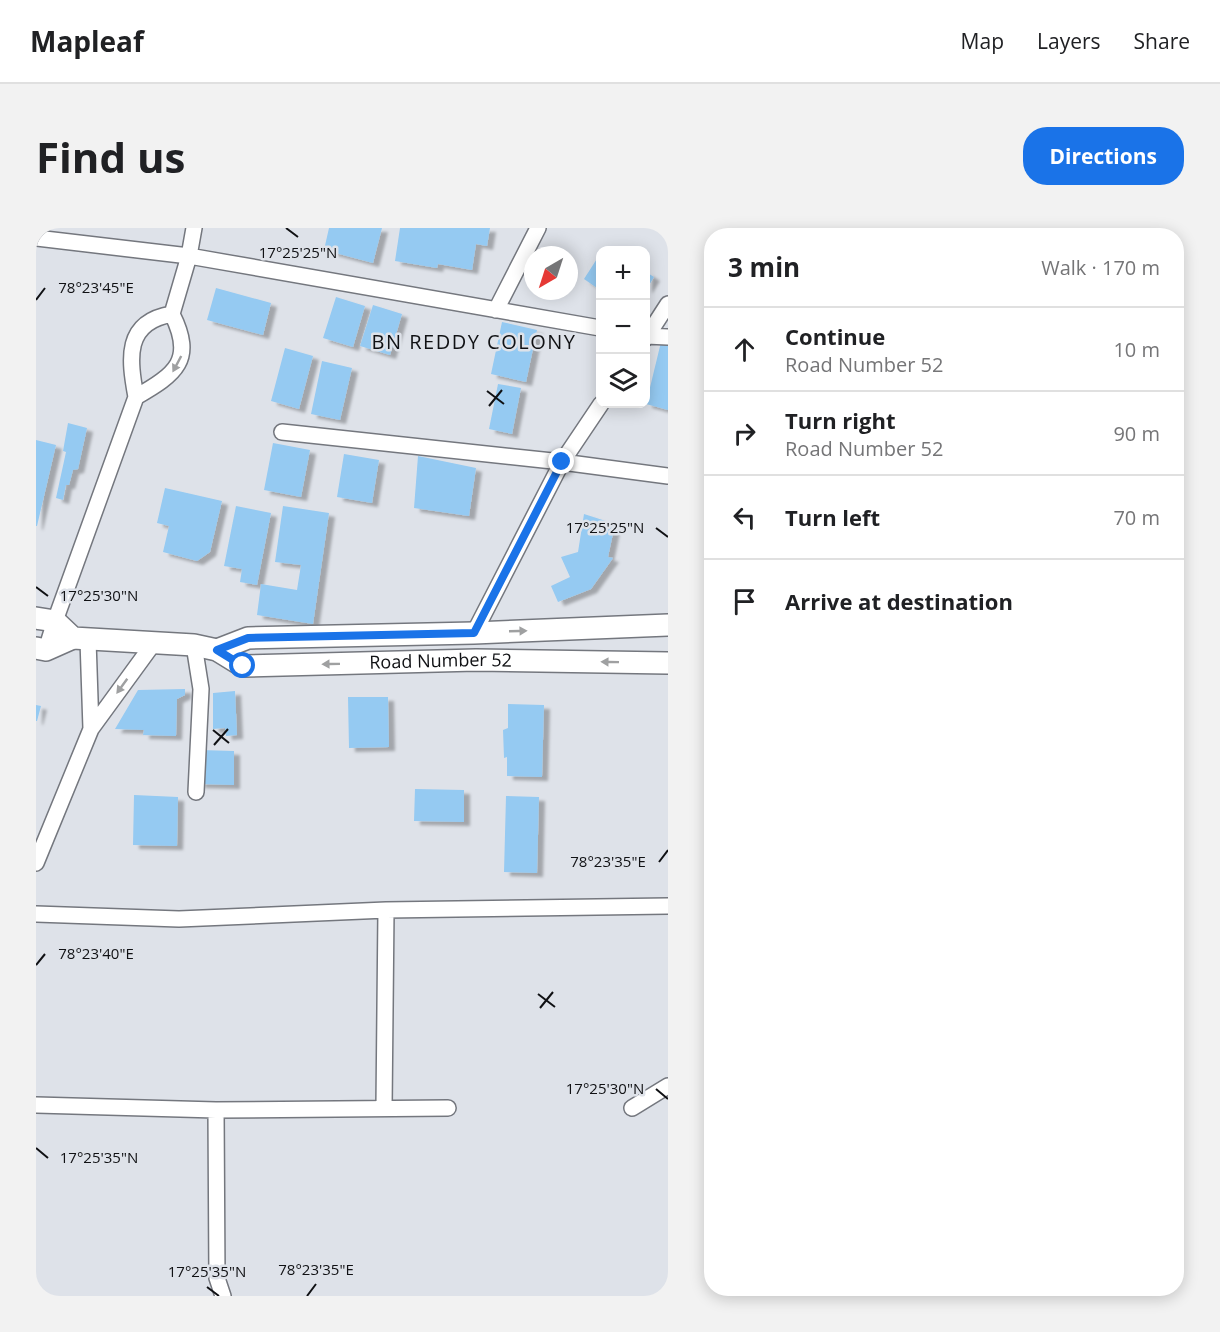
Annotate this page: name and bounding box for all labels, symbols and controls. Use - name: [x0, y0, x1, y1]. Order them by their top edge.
- text: Mapleaf: [30, 22, 144, 60]
- text: Map: [961, 27, 1004, 55]
- text: Layers: [1037, 27, 1101, 55]
- text: Share: [1134, 27, 1190, 55]
- button: Directions: [1023, 127, 1184, 185]
- text: Find us: [36, 128, 185, 185]
- text: 17°25'25"N: [259, 242, 337, 262]
- north arrow: [524, 246, 578, 300]
- map controls: [596, 246, 650, 408]
- button: +: [596, 246, 650, 300]
- text: 3 min: [728, 249, 800, 285]
- text: Walk · 170 m: [1041, 254, 1160, 281]
- text: 78°23'45"E: [58, 277, 134, 297]
- button: −: [596, 300, 650, 354]
- text: Continue: [785, 321, 885, 351]
- district label: BN REDDY COLONY: [372, 328, 576, 355]
- icon: ahead: [728, 333, 761, 366]
- text: 10 m: [1113, 336, 1160, 363]
- text: Road Number 52: [785, 351, 943, 378]
- button: layers: [596, 354, 650, 408]
- one-way arrow: [172, 356, 182, 373]
- text: Turn right: [785, 405, 896, 435]
- icon: right: [728, 417, 761, 450]
- text: 90 m: [1113, 420, 1160, 447]
- text: Road Number 52: [785, 435, 943, 462]
- route end: [548, 448, 574, 474]
- icon: left: [728, 501, 761, 534]
- text: Turn left: [785, 502, 880, 532]
- text: 70 m: [1113, 504, 1160, 531]
- text: 17°25'25"N: [566, 517, 644, 537]
- text: 17°25'30"N: [60, 585, 138, 605]
- icon: arrive: [728, 585, 761, 618]
- text: Arrive at destination: [785, 586, 1013, 616]
- one-way arrow: [509, 627, 528, 636]
- street label: Road Number 52: [369, 647, 512, 674]
- route start: [229, 652, 255, 678]
- one-way arrow: [600, 658, 619, 667]
- one-way arrow: [321, 659, 340, 669]
- one-way arrow: [116, 678, 128, 694]
- text: 78°23'35"E: [570, 851, 646, 871]
- text: 78°23'40"E: [58, 943, 134, 963]
- text: 17°25'30"N: [566, 1078, 644, 1098]
- text: 17°25'35"N: [60, 1147, 138, 1167]
- text: 78°23'35"E: [278, 1259, 354, 1279]
- text: 17°25'35"N: [168, 1261, 246, 1281]

